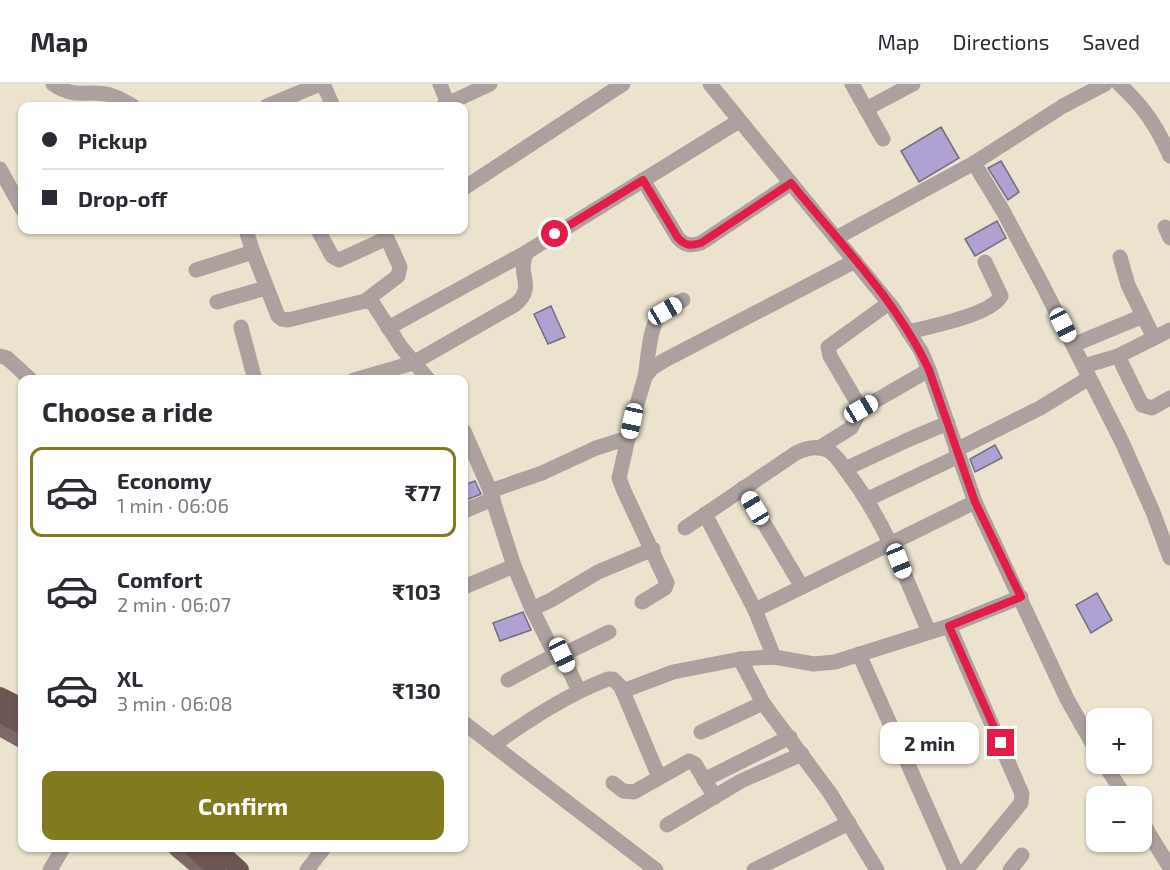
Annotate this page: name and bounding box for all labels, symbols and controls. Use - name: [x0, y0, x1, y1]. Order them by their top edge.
- text: Map: [30, 24, 88, 58]
- text: Map: [877, 29, 920, 54]
- text: Directions: [953, 29, 1049, 54]
- text: Saved: [1082, 29, 1140, 54]
- text: Pickup: [78, 127, 147, 153]
- text: Drop-off: [78, 185, 167, 211]
- route start: [541, 220, 568, 247]
- car: [645, 294, 685, 328]
- car: [1047, 305, 1079, 345]
- car: [841, 392, 881, 426]
- text: Choose a ride: [42, 395, 213, 427]
- car: [619, 402, 645, 440]
- icon: car: [45, 465, 99, 519]
- text: Economy: [117, 467, 212, 493]
- text: ₹77: [405, 479, 441, 505]
- car: [738, 488, 772, 528]
- text: 1 min · 06:06: [117, 493, 229, 517]
- car: [884, 541, 914, 581]
- icon: car: [45, 564, 99, 618]
- text: Comfort: [117, 566, 202, 592]
- text: ₹103: [392, 578, 441, 604]
- text: 2 min · 06:07: [117, 592, 231, 616]
- car: [546, 635, 578, 675]
- icon: car: [45, 663, 99, 717]
- text: XL: [117, 665, 143, 691]
- text: ₹130: [392, 677, 441, 703]
- text: 3 min · 06:08: [117, 691, 233, 715]
- map controls: [1086, 708, 1152, 852]
- button: +: [1086, 708, 1152, 774]
- callout: 2 min: [881, 722, 980, 764]
- route end: [987, 729, 1014, 756]
- text: 2 min: [904, 731, 955, 755]
- button: Confirm: [42, 771, 444, 840]
- button: −: [1086, 786, 1152, 852]

